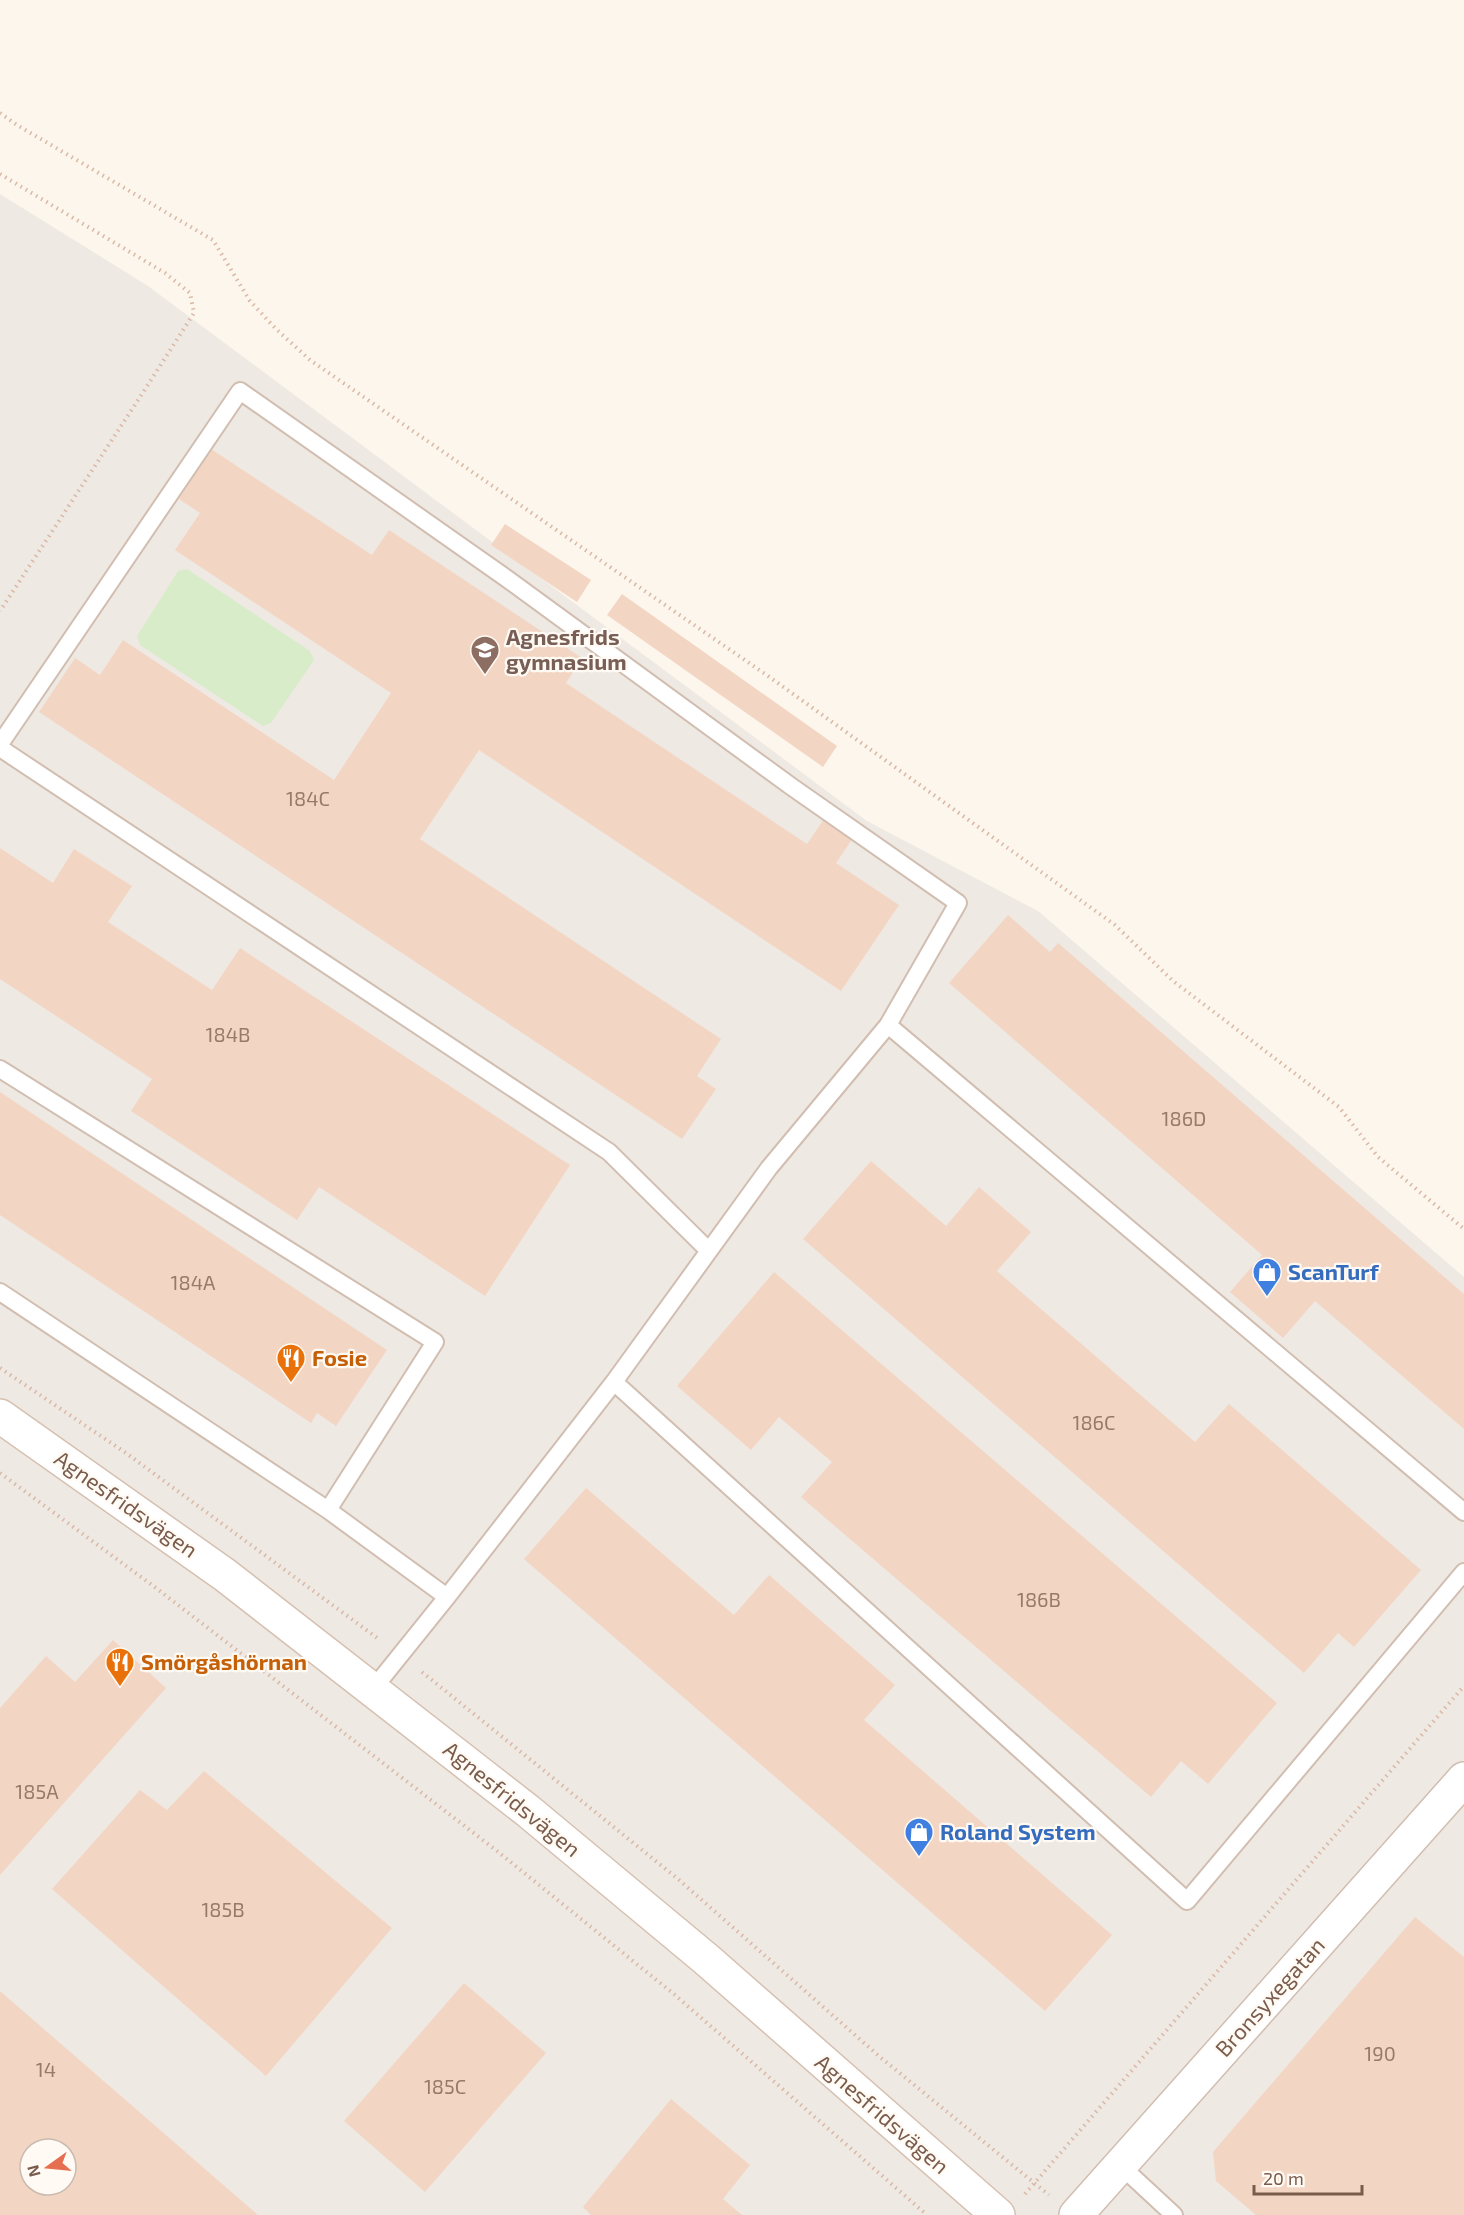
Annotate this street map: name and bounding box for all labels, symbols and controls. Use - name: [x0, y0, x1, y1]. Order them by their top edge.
- place label: Agnesfrids gymnasium: [506, 623, 627, 675]
- school or university icon: Agnesfrids gymnasium: [469, 634, 501, 676]
- house number: 184C: [286, 786, 330, 810]
- house number: 184B: [206, 1022, 250, 1046]
- house number: 186D: [1162, 1106, 1206, 1130]
- shop icon: ScanTurf: [1251, 1256, 1283, 1298]
- place label: ScanTurf: [1288, 1258, 1380, 1284]
- house number: 184A: [171, 1270, 216, 1294]
- restaurant icon: Fosie: [275, 1342, 307, 1384]
- place label: Fosie: [312, 1344, 367, 1370]
- house number: 186C: [1073, 1410, 1115, 1434]
- street label: Agnesfridsvägen: [50, 1444, 203, 1562]
- house number: 186B: [1017, 1587, 1061, 1611]
- restaurant icon: Smörgåshörnan: [104, 1646, 136, 1688]
- place label: Smörgåshörnan: [141, 1648, 307, 1674]
- street label: Agnesfridsvägen: [439, 1735, 586, 1861]
- house number: 185A: [15, 1779, 59, 1803]
- shop icon: Roland System: [903, 1816, 935, 1858]
- place label: Roland System: [940, 1818, 1096, 1845]
- house number: 185B: [201, 1897, 245, 1921]
- street label: Bronsyxegatan: [1209, 1932, 1329, 2061]
- house number: 190: [1364, 2041, 1396, 2065]
- street label: Agnesfridsvägen: [811, 2048, 955, 2178]
- house number: 14: [36, 2057, 56, 2081]
- house number: 185C: [424, 2074, 466, 2098]
- north arrow: [18, 2137, 78, 2197]
- scale bar: [1254, 2158, 1362, 2196]
- text: N: [22, 2163, 44, 2179]
- text: 20 m: [1263, 2167, 1304, 2189]

